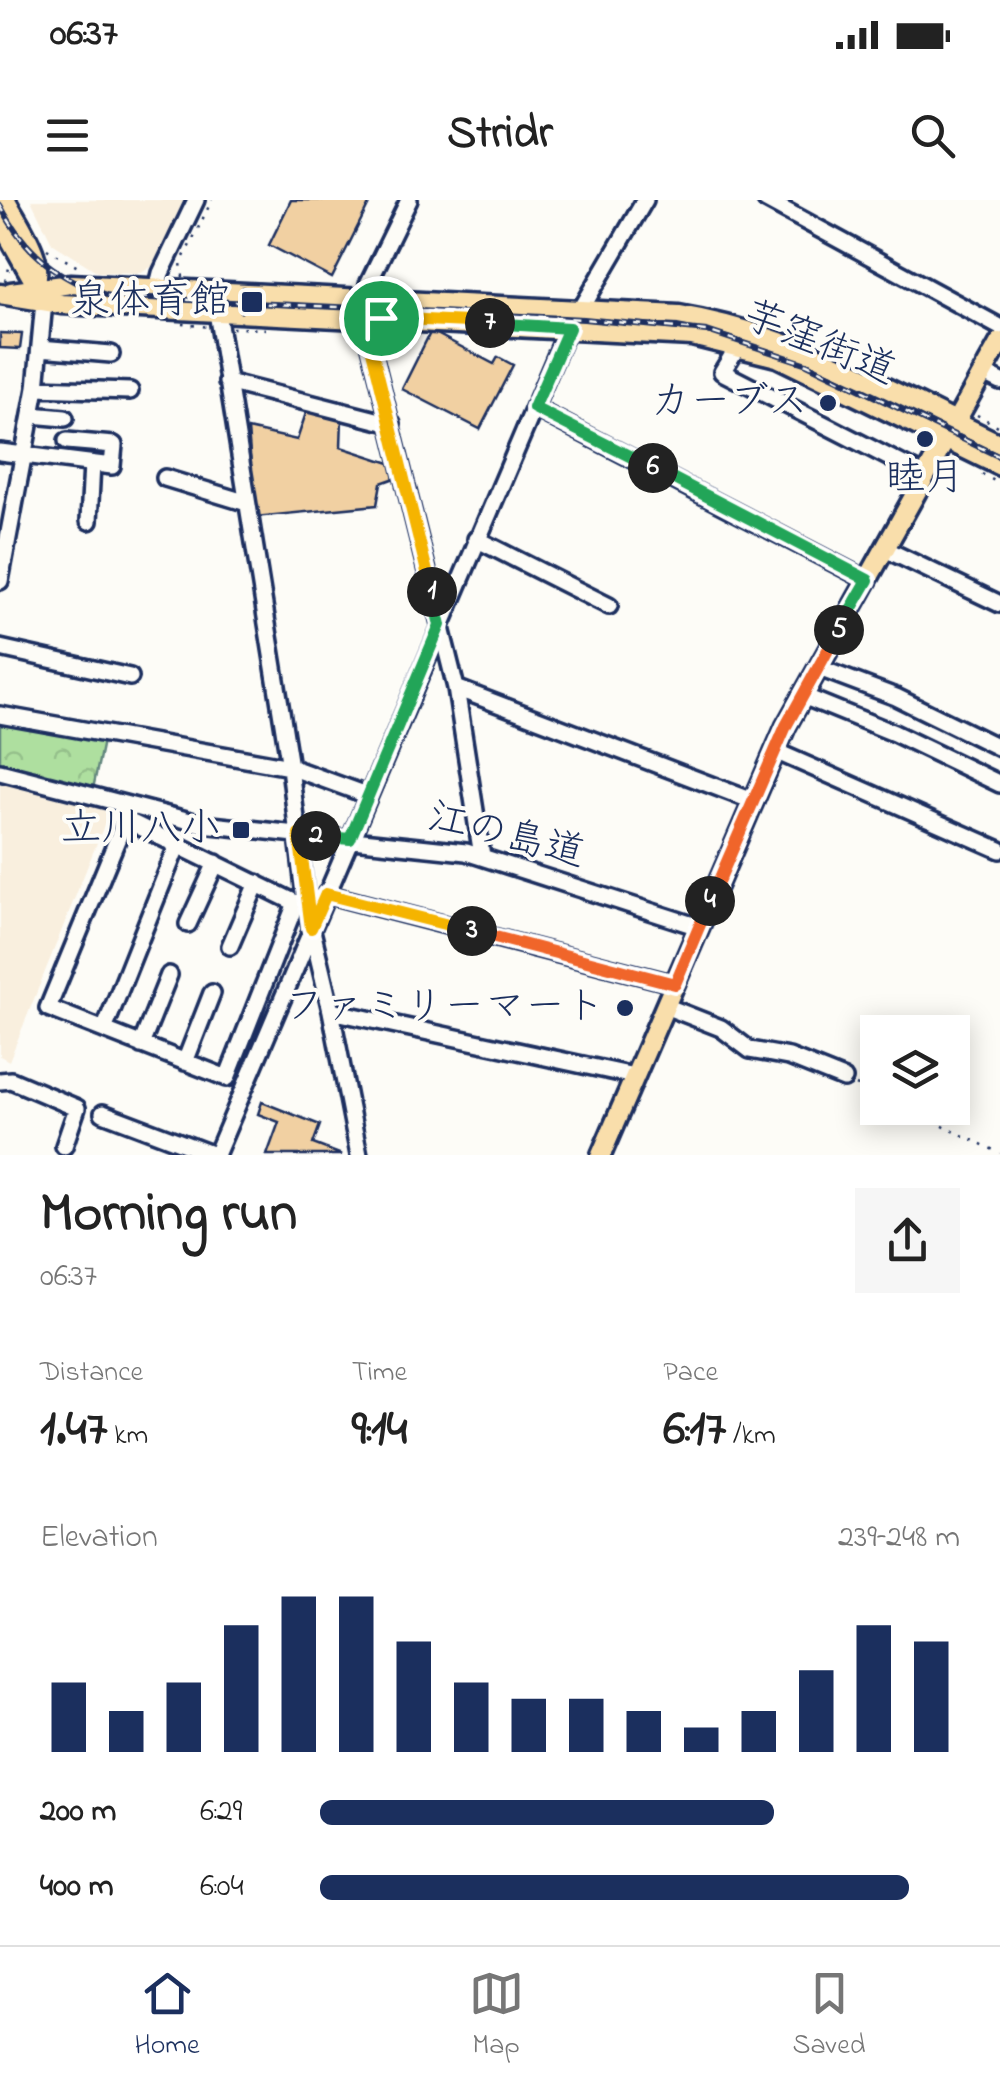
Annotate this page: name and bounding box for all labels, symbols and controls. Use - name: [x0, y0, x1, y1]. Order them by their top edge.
- text: 06:37: [50, 7, 118, 63]
- text: Stridr: [447, 102, 553, 168]
- icon: menu: [40, 108, 95, 163]
- icon: search: [905, 108, 960, 163]
- place label: 泉体育館: [70, 273, 230, 332]
- pin: [339, 276, 424, 361]
- street label: 芋窪街道: [734, 288, 904, 402]
- marker: 泉体育館: [239, 289, 265, 315]
- icon: arrive: [354, 291, 409, 346]
- pin: 7: [465, 298, 515, 348]
- text: 7: [484, 302, 496, 343]
- place label: カーブス: [650, 374, 808, 433]
- marker: カーブス: [817, 392, 839, 414]
- marker: 睦月: [914, 428, 936, 450]
- pin: 6: [628, 443, 678, 493]
- text: 6: [647, 447, 659, 488]
- place label: 睦月: [885, 450, 965, 509]
- pin: 1: [407, 567, 457, 617]
- text: 1: [428, 571, 436, 612]
- pin: 5: [814, 605, 864, 655]
- text: 5: [831, 609, 847, 650]
- street label: 江の島道: [421, 789, 591, 885]
- place label: 立川八小: [61, 801, 221, 860]
- pin: 2: [291, 811, 341, 861]
- text: 2: [309, 815, 323, 856]
- marker: 立川八小: [230, 819, 252, 841]
- pin: 4: [685, 876, 735, 926]
- text: 4: [704, 880, 716, 921]
- pin: 3: [447, 906, 497, 956]
- text: 3: [466, 910, 478, 951]
- place label: ファミリーマート: [284, 979, 605, 1038]
- marker: ファミリーマート: [614, 997, 636, 1019]
- map controls: [860, 1015, 970, 1125]
- button: layers: [860, 1015, 970, 1125]
- text: Morning run: [40, 1176, 297, 1256]
- button: share: [855, 1188, 960, 1293]
- text: 06:37: [40, 1254, 97, 1301]
- text: Distance: [40, 1353, 143, 1394]
- text: Time: [352, 1353, 407, 1394]
- text: Pace: [663, 1353, 718, 1394]
- text: 1.47: [40, 1394, 107, 1467]
- text: 9:14: [352, 1394, 407, 1467]
- text: 6:17: [663, 1394, 726, 1467]
- text: km: [107, 1416, 148, 1457]
- text: /km: [726, 1416, 776, 1457]
- text: Elevation: [40, 1515, 158, 1562]
- text: 239–248 m: [838, 1515, 960, 1562]
- text: 200 m: [40, 1789, 116, 1836]
- text: 6:29: [200, 1789, 242, 1836]
- text: 400 m: [40, 1864, 114, 1911]
- text: 6:04: [200, 1864, 244, 1911]
- tab: Home: [134, 1966, 200, 2067]
- tab: Map: [469, 1966, 524, 2067]
- tab: Saved: [792, 1966, 866, 2067]

